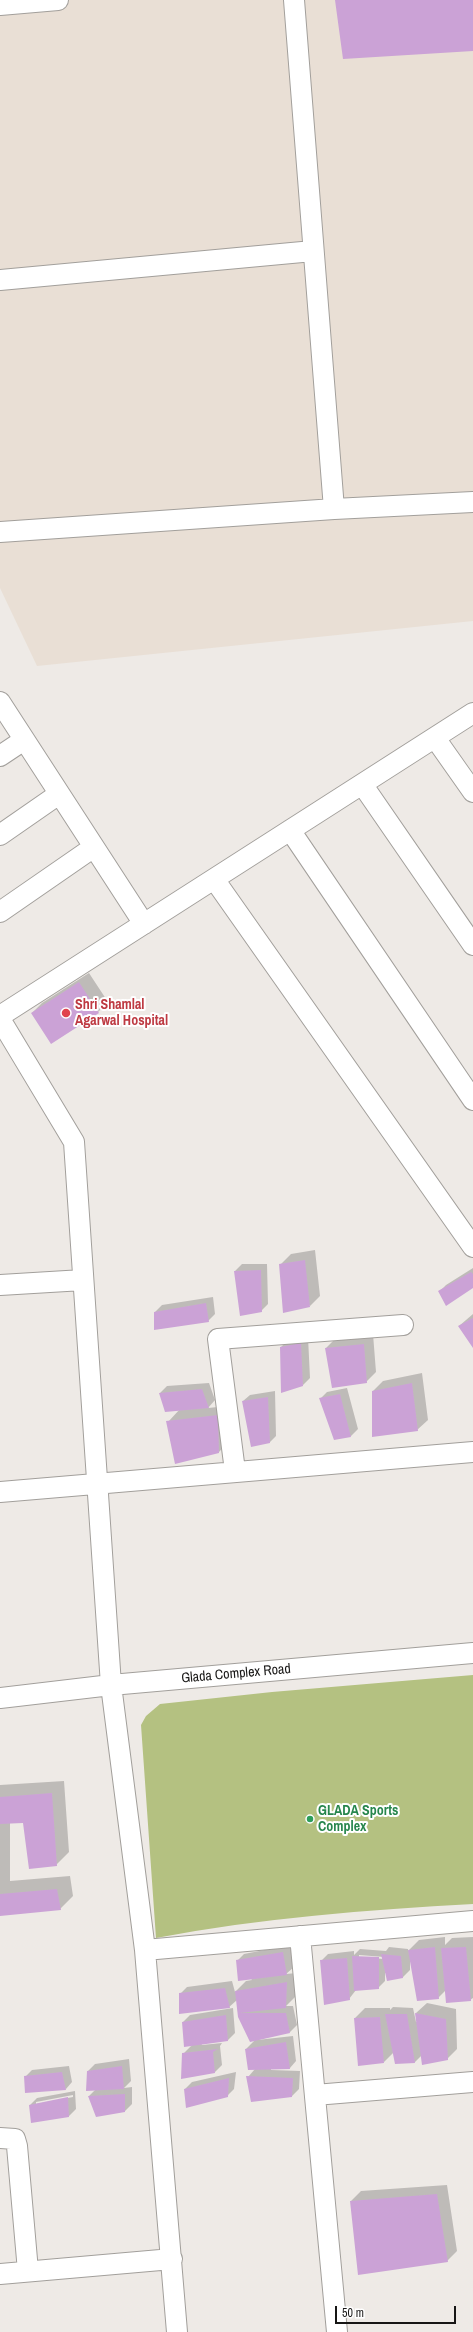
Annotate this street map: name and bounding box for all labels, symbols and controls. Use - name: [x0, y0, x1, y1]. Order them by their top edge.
- place label: Shri Shamlal Agarwal Hospital: [75, 997, 168, 1030]
- marker: Shri Shamlal Agarwal Hospital: [60, 1007, 72, 1019]
- street label: Glada Complex Road: [181, 1661, 291, 1687]
- place label: GLADA Sports Complex: [318, 1803, 398, 1836]
- marker: GLADA Sports Complex: [305, 1814, 315, 1824]
- scale bar: [337, 2298, 458, 2324]
- text: 50 m: [342, 2305, 364, 2321]

